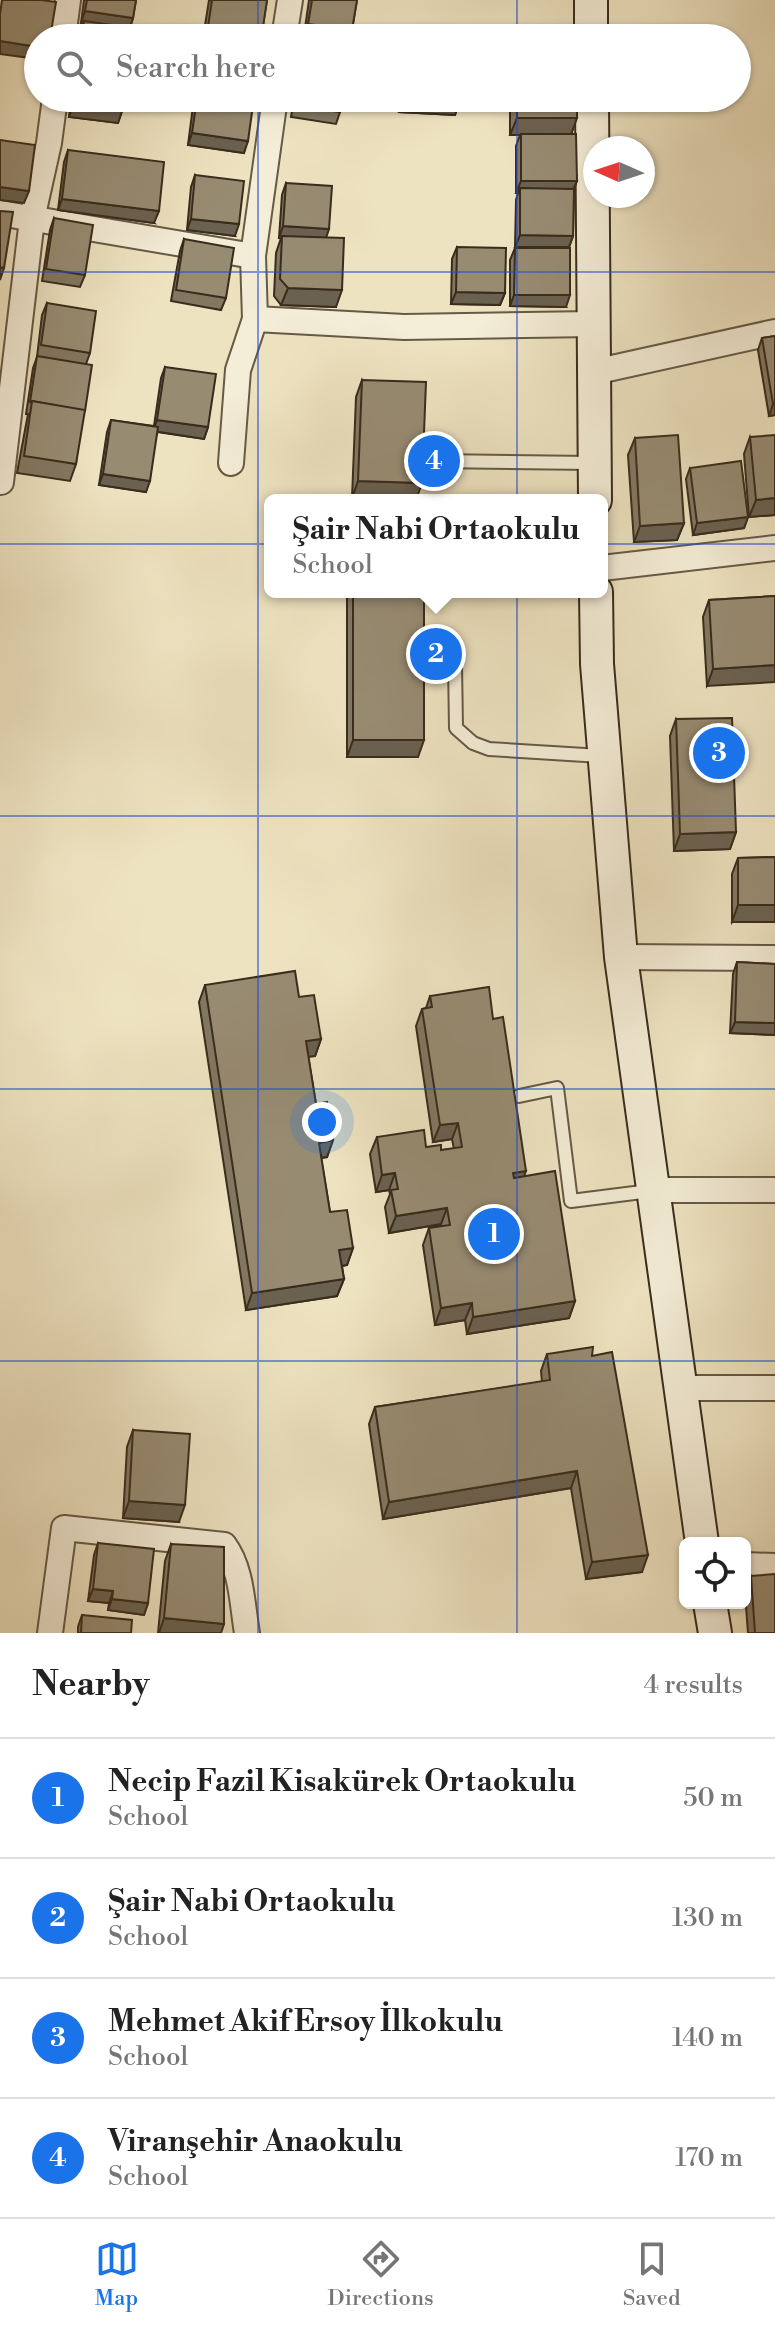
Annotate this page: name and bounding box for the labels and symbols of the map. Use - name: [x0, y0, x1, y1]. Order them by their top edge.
- north arrow: [583, 136, 655, 208]
- pin: 4: [408, 431, 460, 491]
- pin: 2: [410, 624, 462, 684]
- pin: 3: [693, 723, 745, 783]
- your location: [302, 1102, 342, 1142]
- pin: 1: [468, 1204, 520, 1264]

